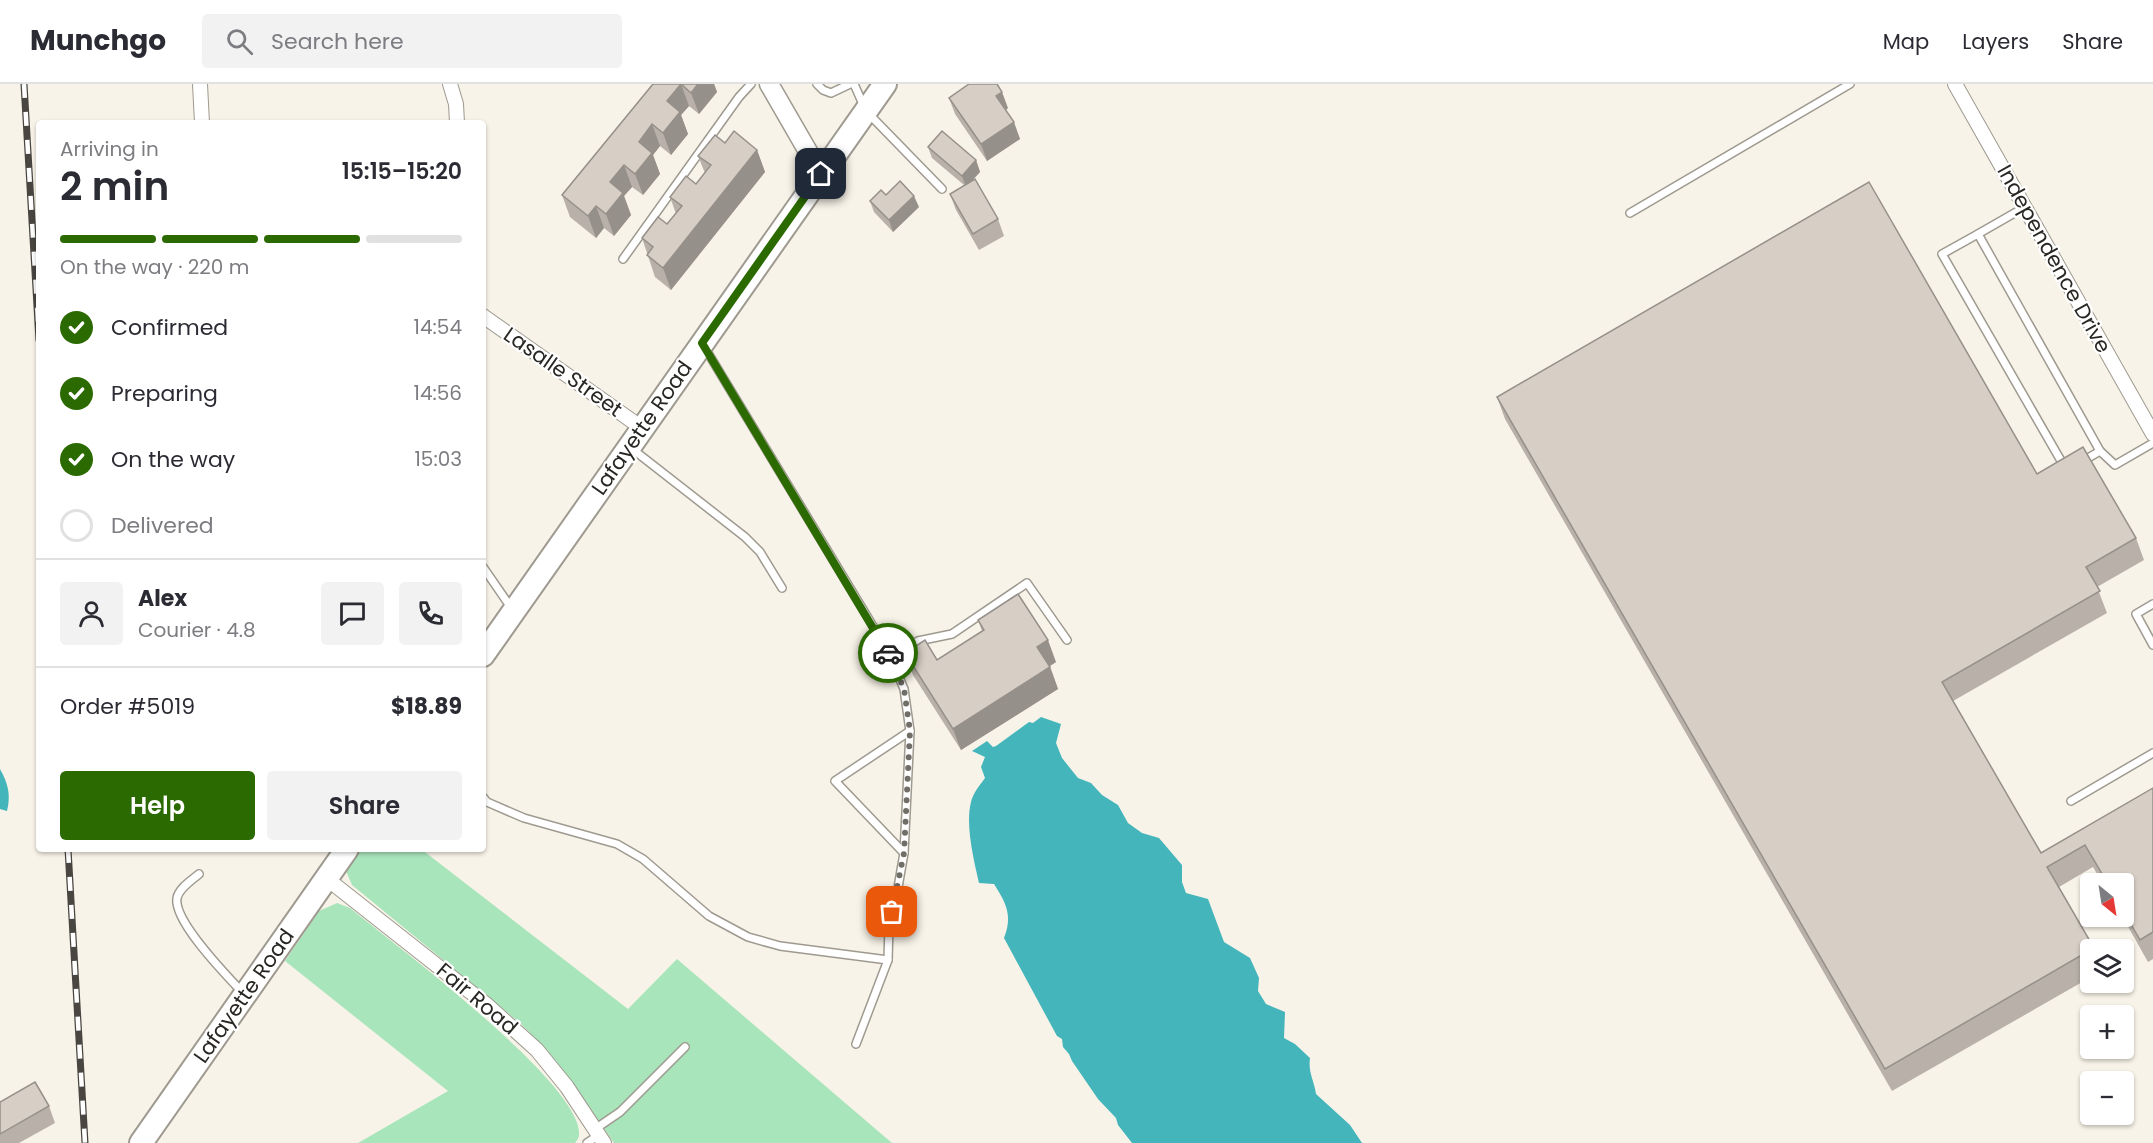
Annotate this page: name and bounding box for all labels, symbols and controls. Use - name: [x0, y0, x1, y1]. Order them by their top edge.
- search box: [202, 14, 622, 68]
- text: Munchgo: [30, 21, 166, 60]
- icon: search: [223, 25, 256, 58]
- text: Search here: [271, 26, 404, 57]
- text: Map: [1883, 27, 1929, 56]
- text: Layers: [1962, 27, 2029, 56]
- text: Share: [2062, 27, 2123, 56]
- text: Arriving in: [60, 135, 159, 163]
- pin: [795, 148, 846, 199]
- text: 15:15–15:20: [342, 156, 462, 187]
- icon: home: [804, 157, 837, 190]
- text: 2 min: [60, 159, 169, 214]
- street label: Independence Drive: [1991, 159, 2118, 358]
- text: On the way · 220 m: [60, 253, 249, 281]
- icon: check: [60, 311, 93, 344]
- text: Confirmed: [111, 312, 228, 343]
- text: 14:54: [414, 313, 462, 341]
- street label: Lasalle Street: [498, 320, 628, 423]
- street label: Lafayette Road: [584, 355, 699, 501]
- icon: check: [60, 377, 93, 410]
- text: Preparing: [111, 378, 218, 409]
- text: 14:56: [414, 379, 462, 407]
- icon: check: [60, 443, 93, 476]
- text: On the way: [111, 444, 235, 475]
- text: 15:03: [414, 445, 462, 473]
- text: Delivered: [111, 510, 214, 541]
- button: person: [60, 582, 123, 645]
- button: chat: [321, 582, 384, 645]
- button: phone: [399, 582, 462, 645]
- text: Alex: [138, 583, 187, 614]
- text: Courier · 4.8: [138, 616, 256, 644]
- courier: [858, 623, 918, 683]
- icon: car: [872, 637, 905, 670]
- text: Order #5019: [60, 691, 195, 722]
- text: $18.89: [391, 691, 462, 722]
- button: Help: [60, 771, 255, 840]
- button: Share: [267, 771, 462, 840]
- north arrow: [2080, 873, 2134, 927]
- map controls: [2080, 873, 2134, 1125]
- pin: [866, 886, 917, 937]
- icon: bag: [875, 895, 908, 928]
- street label: Lafayette Road: [186, 923, 301, 1069]
- button: layers: [2080, 939, 2134, 993]
- street label: Fair Road: [430, 956, 524, 1041]
- button: +: [2080, 1005, 2134, 1059]
- button: −: [2080, 1071, 2134, 1125]

